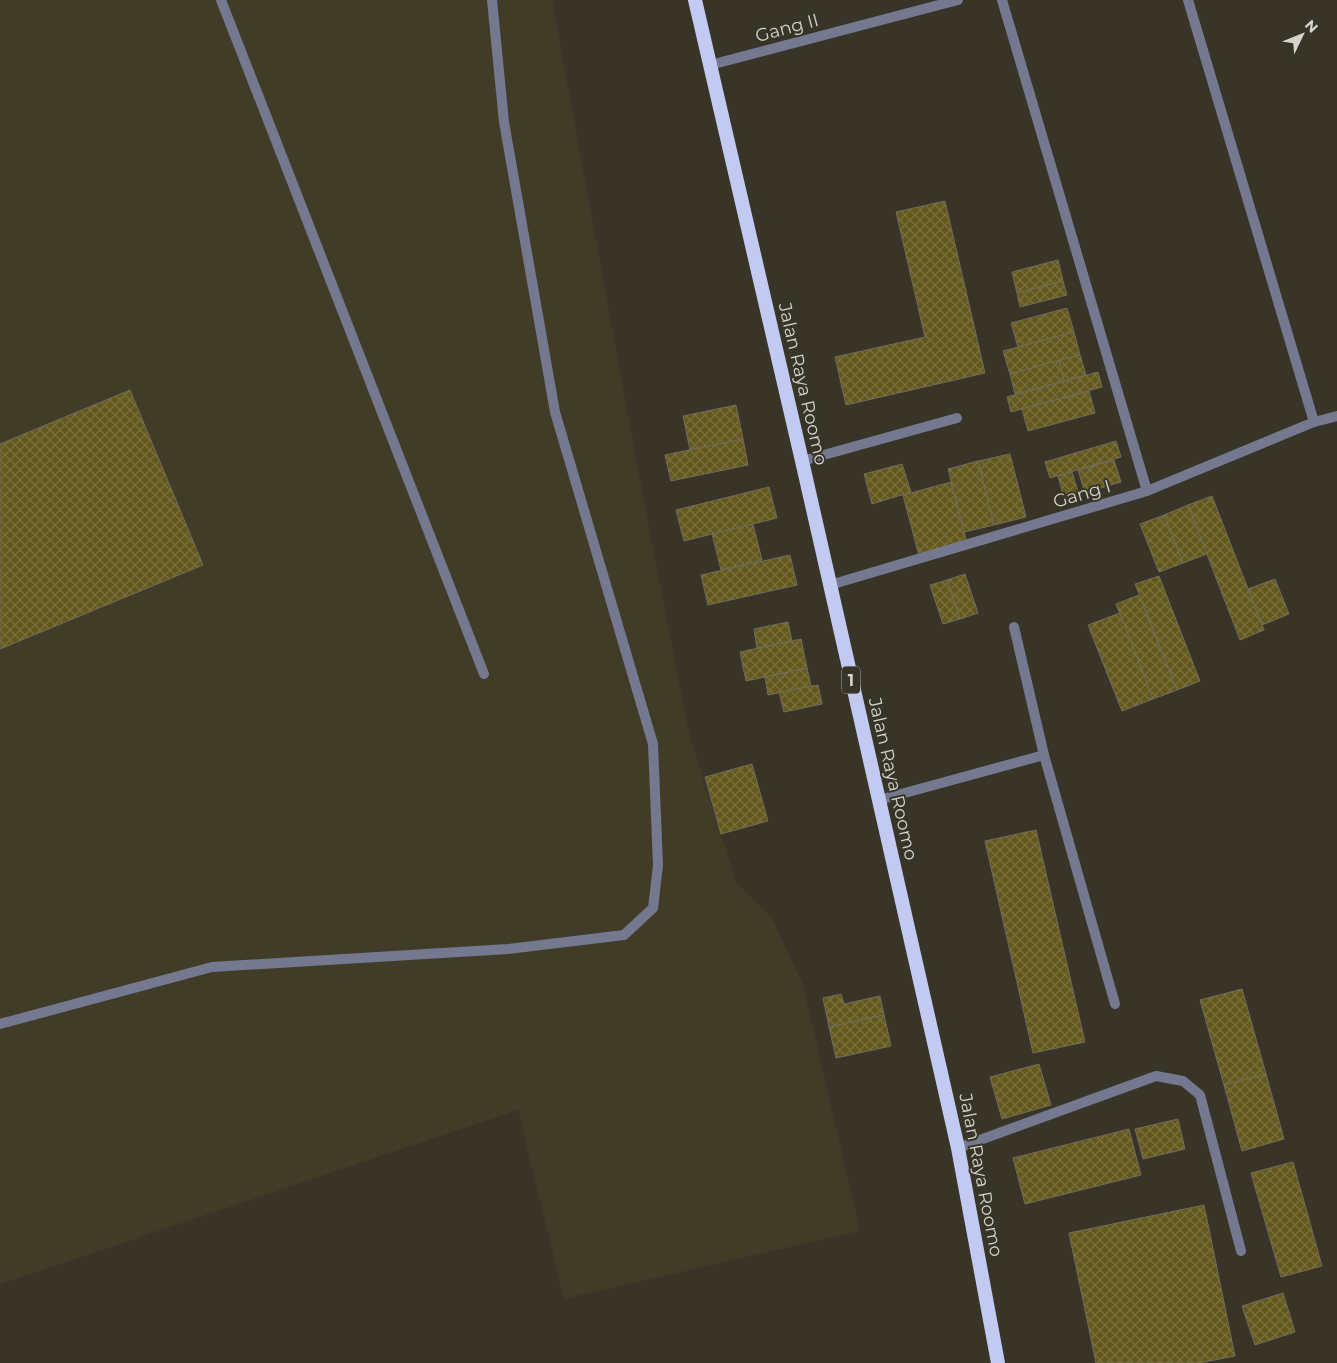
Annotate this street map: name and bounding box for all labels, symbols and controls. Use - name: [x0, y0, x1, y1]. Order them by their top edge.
- street label: Gang II: [753, 9, 821, 47]
- north arrow: [1277, 10, 1327, 60]
- text: N: [1301, 16, 1322, 36]
- street label: Jalan Raya Roomo: [773, 300, 832, 467]
- street label: Gang I: [1051, 475, 1113, 513]
- road number: 1: [842, 666, 860, 694]
- street label: Jalan Raya Roomo: [863, 695, 922, 862]
- street label: Jalan Raya Roomo: [954, 1090, 1008, 1259]

